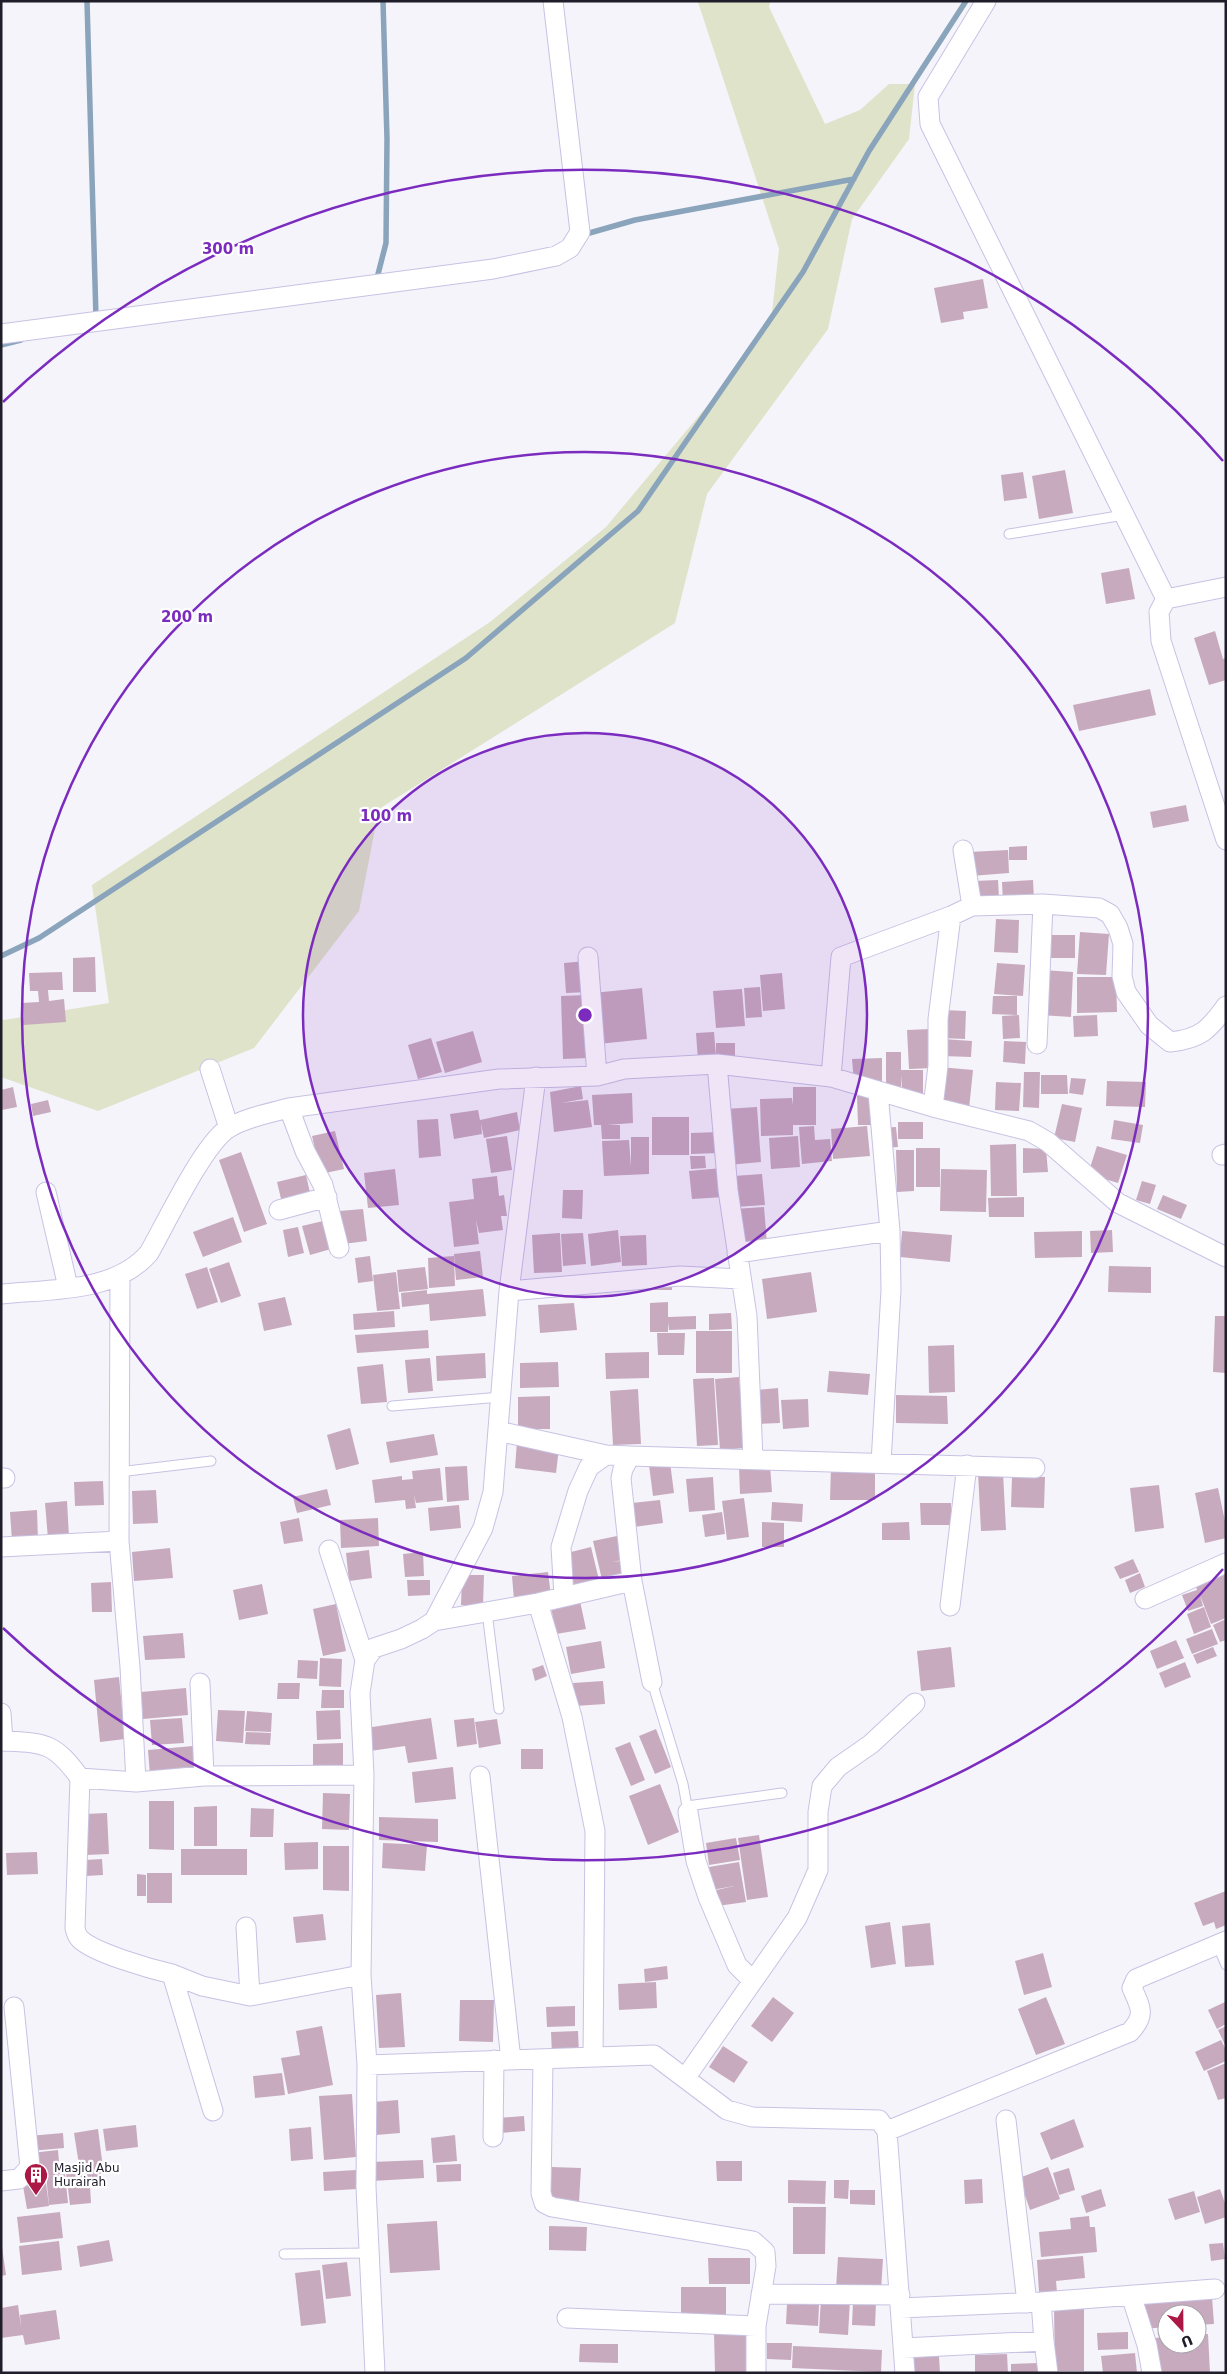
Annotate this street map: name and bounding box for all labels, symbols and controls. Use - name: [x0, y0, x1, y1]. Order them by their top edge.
- text: 300 m: [202, 240, 254, 258]
- text: 200 m: [161, 608, 213, 626]
- text: 100 m: [360, 807, 412, 825]
- centre of rings: [576, 1006, 594, 1024]
- place label: Masjid Abu Hurairah: [54, 2161, 120, 2189]
- building icon: Masjid Abu Hurairah: [23, 2162, 49, 2196]
- north arrow: [1157, 2304, 1207, 2354]
- text: U: [1179, 2332, 1195, 2351]

